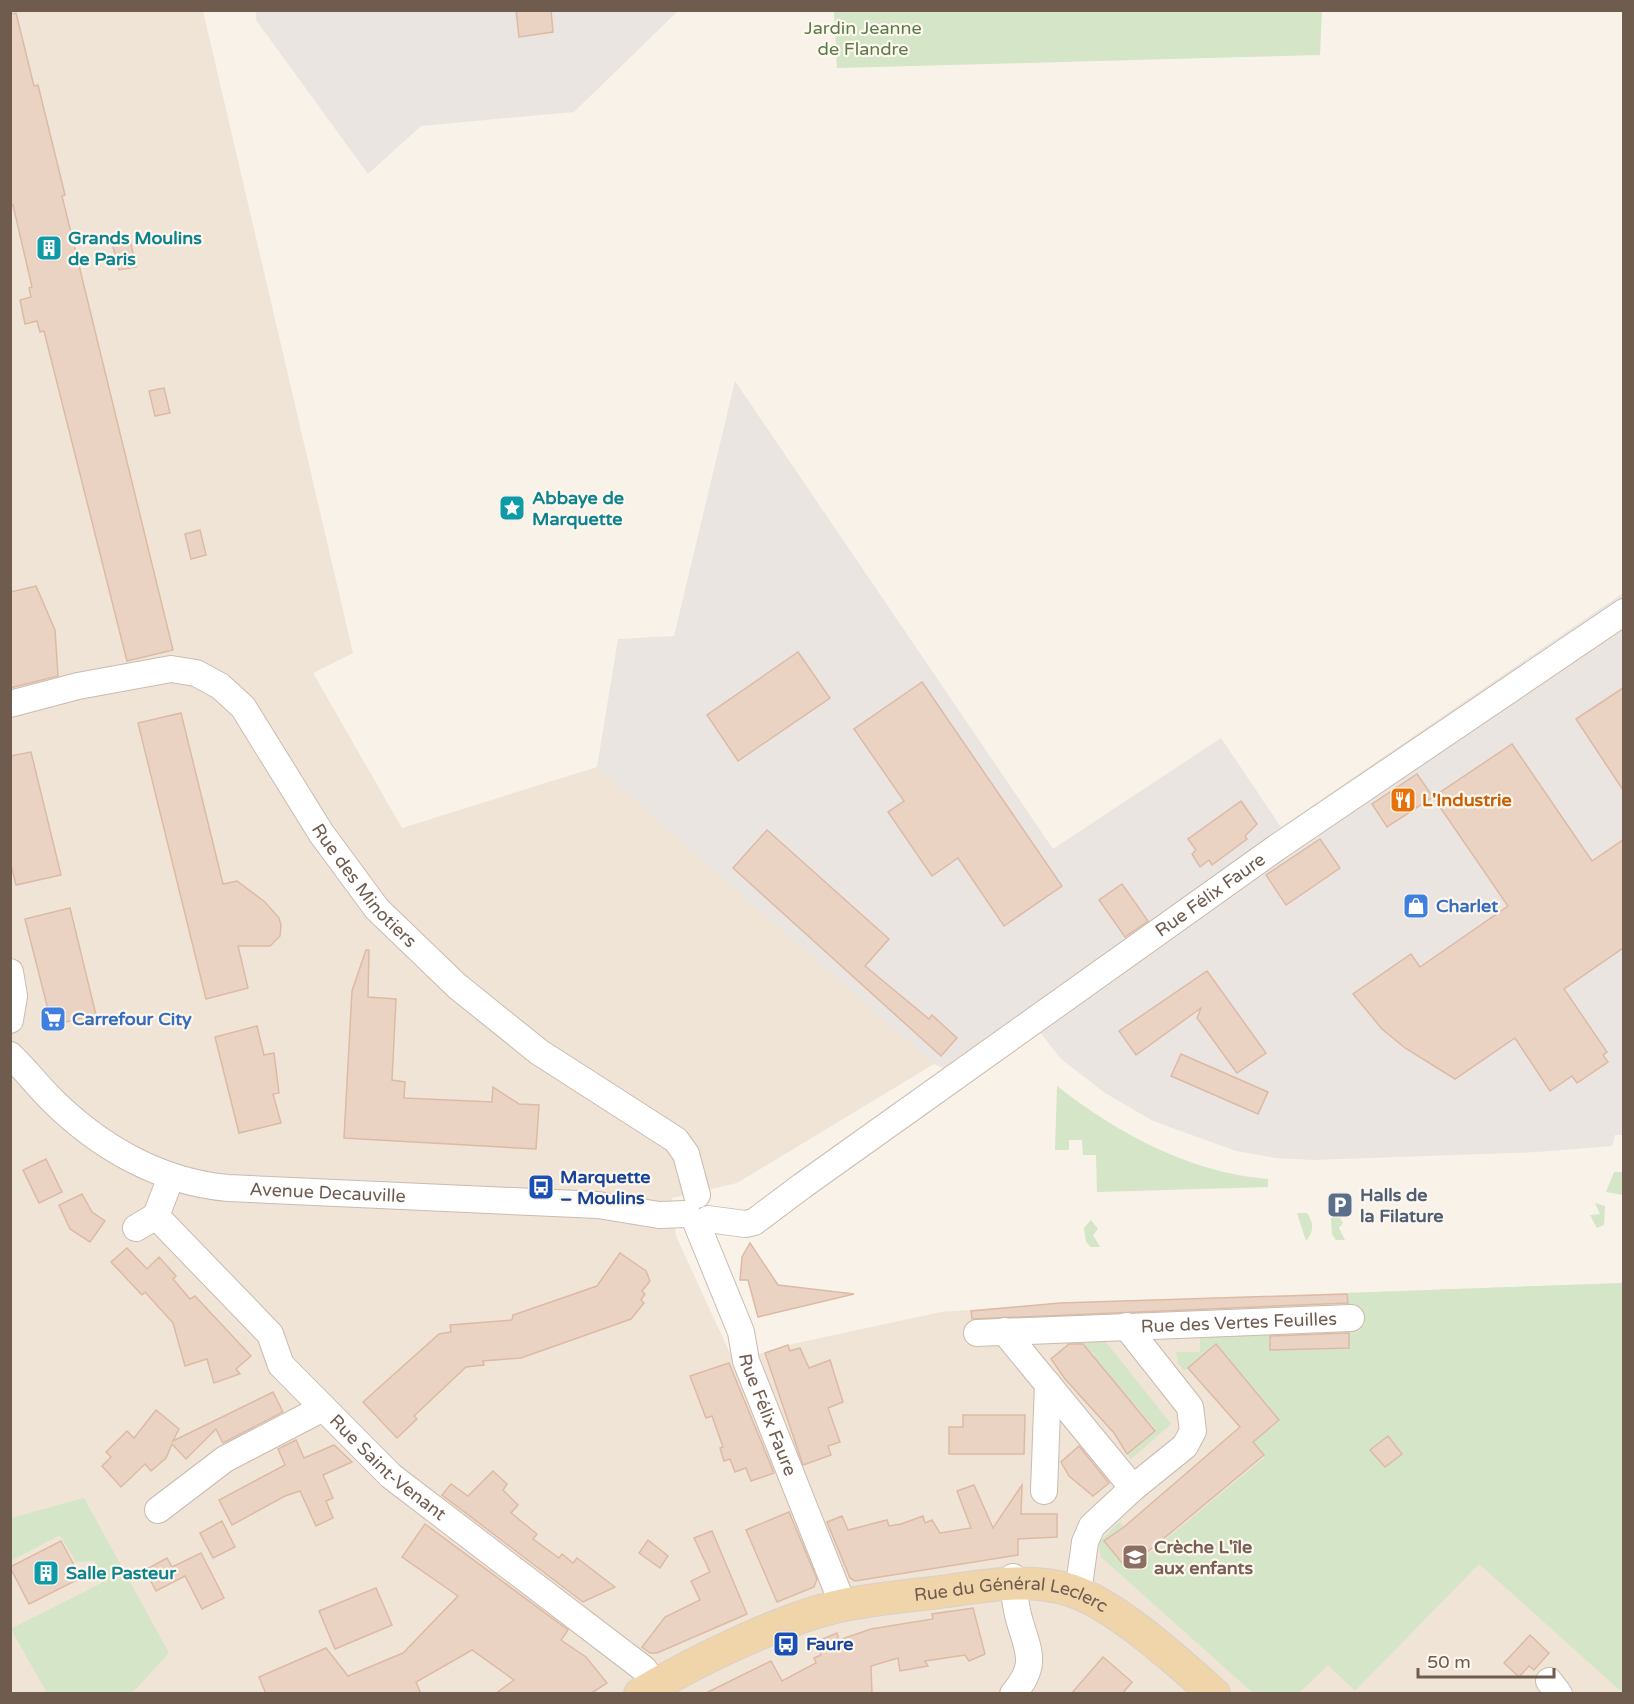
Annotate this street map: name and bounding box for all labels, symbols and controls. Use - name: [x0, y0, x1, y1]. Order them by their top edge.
- park label: Jardin Jeanne de Flandre: [804, 17, 922, 60]
- place label: Grands Moulins de Paris: [68, 227, 202, 270]
- building icon: Grands Moulins de Paris: [34, 233, 64, 263]
- place label: Abbaye de Marquette: [532, 487, 624, 530]
- place icon: Abbaye de Marquette: [497, 493, 527, 523]
- restaurant icon: L'Industrie: [1388, 785, 1418, 815]
- place label: L'Industrie: [1422, 789, 1512, 811]
- street label: Rue des Minotiers: [307, 820, 421, 952]
- street label: Rue Félix Faure: [1151, 848, 1270, 942]
- shop icon: Charlet: [1401, 891, 1431, 921]
- place label: Charlet: [1436, 895, 1498, 917]
- supermarket icon: Carrefour City: [38, 1004, 68, 1034]
- place label: Carrefour City: [72, 1008, 192, 1030]
- place label: Marquette – Moulins: [560, 1166, 650, 1209]
- bus stop icon: Marquette – Moulins: [526, 1172, 556, 1202]
- street label: Avenue Decauville: [249, 1178, 406, 1207]
- place label: Halls de la Filature: [1360, 1184, 1444, 1227]
- parking icon: Halls de la Filature: [1325, 1190, 1355, 1220]
- street label: Rue des Vertes Feuilles: [1140, 1308, 1337, 1337]
- street label: Rue Félix Faure: [734, 1352, 802, 1479]
- street label: Rue Saint-Venant: [325, 1410, 451, 1525]
- place label: Crèche L'île aux enfants: [1154, 1536, 1253, 1579]
- school or university icon: Crèche L'île aux enfants: [1120, 1542, 1150, 1572]
- building icon: Salle Pasteur: [31, 1558, 61, 1588]
- place label: Salle Pasteur: [66, 1562, 177, 1584]
- street label: Rue du Général Leclerc: [913, 1572, 1112, 1617]
- bus stop icon: Faure: [771, 1629, 801, 1659]
- place label: Faure: [806, 1633, 853, 1655]
- scale bar: [1418, 1641, 1554, 1679]
- text: 50 m: [1427, 1651, 1471, 1673]

